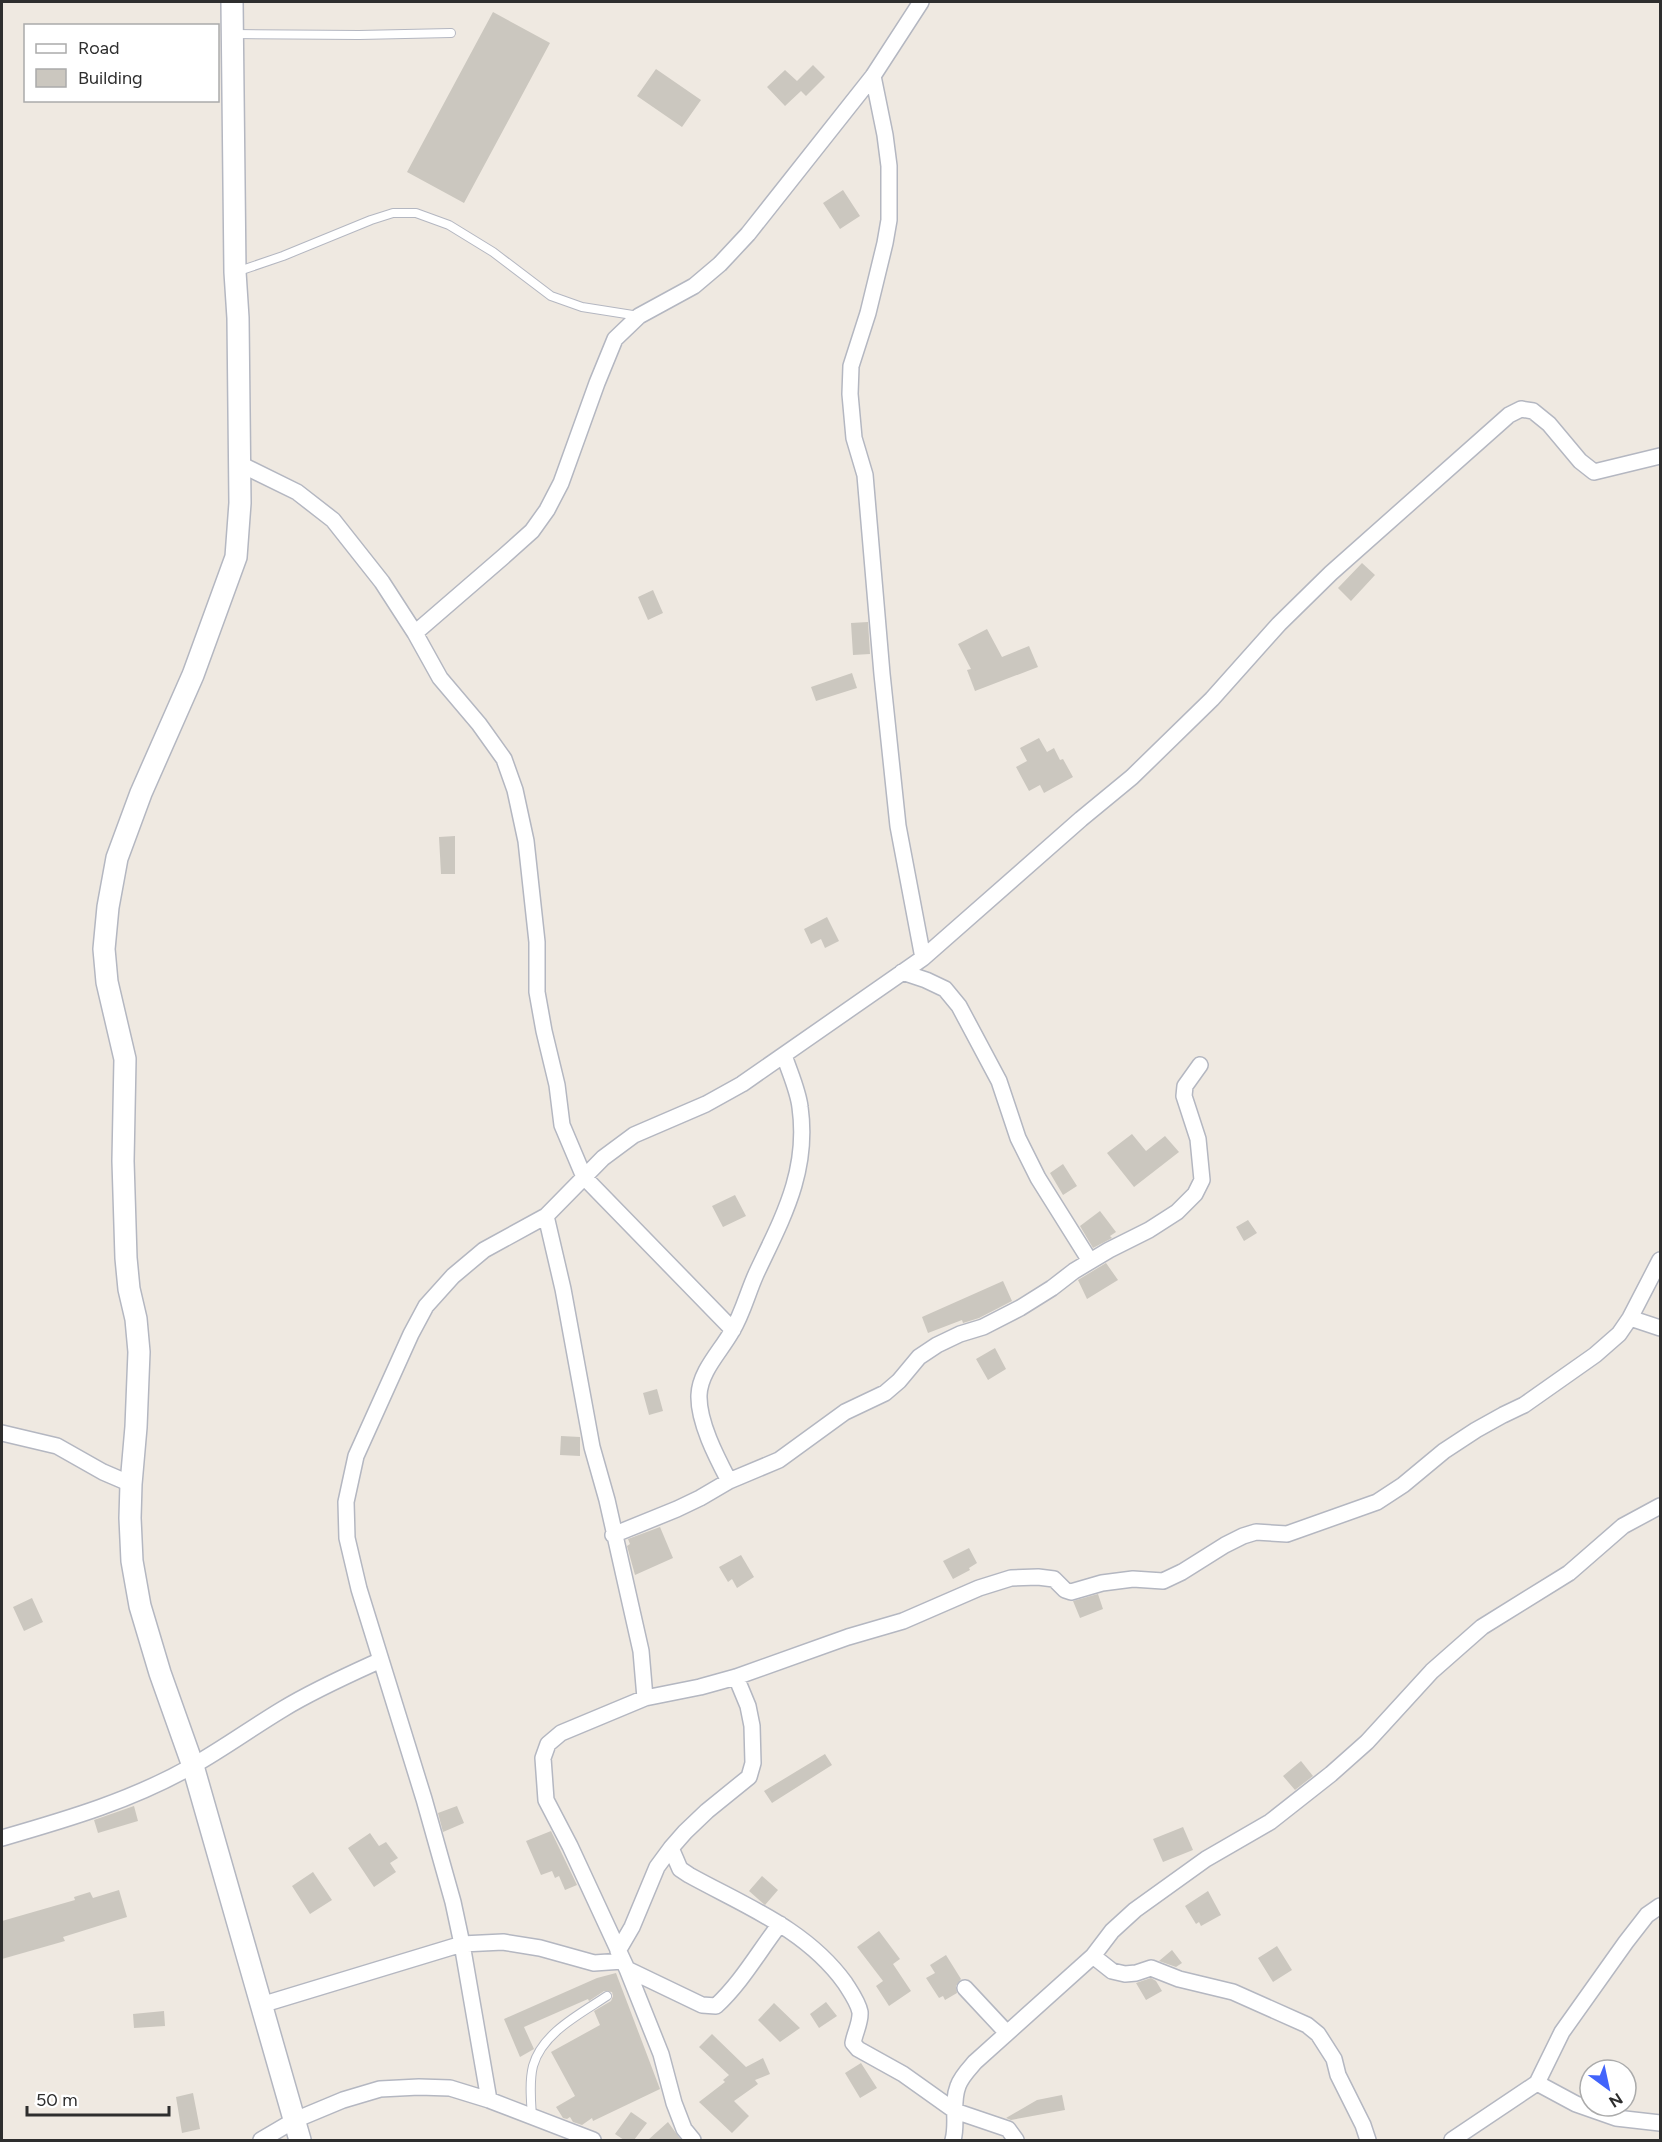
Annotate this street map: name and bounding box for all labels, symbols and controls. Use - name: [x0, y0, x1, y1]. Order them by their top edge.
- legend: [24, 24, 219, 102]
- text: Road: [78, 37, 119, 59]
- text: Building: [78, 67, 143, 89]
- north arrow: [1578, 2058, 1638, 2118]
- scale bar: [27, 2079, 170, 2117]
- text: 50 m: [36, 2089, 78, 2111]
- text: N: [1606, 2089, 1626, 2111]

